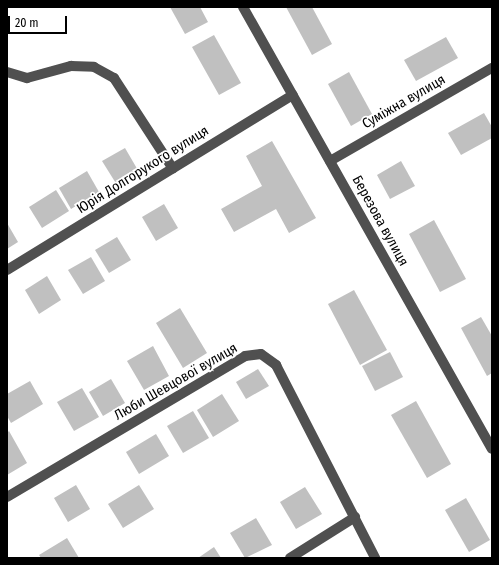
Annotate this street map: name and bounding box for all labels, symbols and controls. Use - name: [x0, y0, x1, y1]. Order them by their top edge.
- scale bar: [10, 8, 69, 34]
- text: 20 m: [15, 16, 39, 30]
- street label: Суміжна вулиця: [359, 71, 449, 133]
- street label: Юрія Долгорукого вулиця: [74, 122, 212, 218]
- street label: Березова вулиця: [348, 173, 412, 269]
- street label: Люби Шевцової вулиця: [111, 340, 241, 424]

